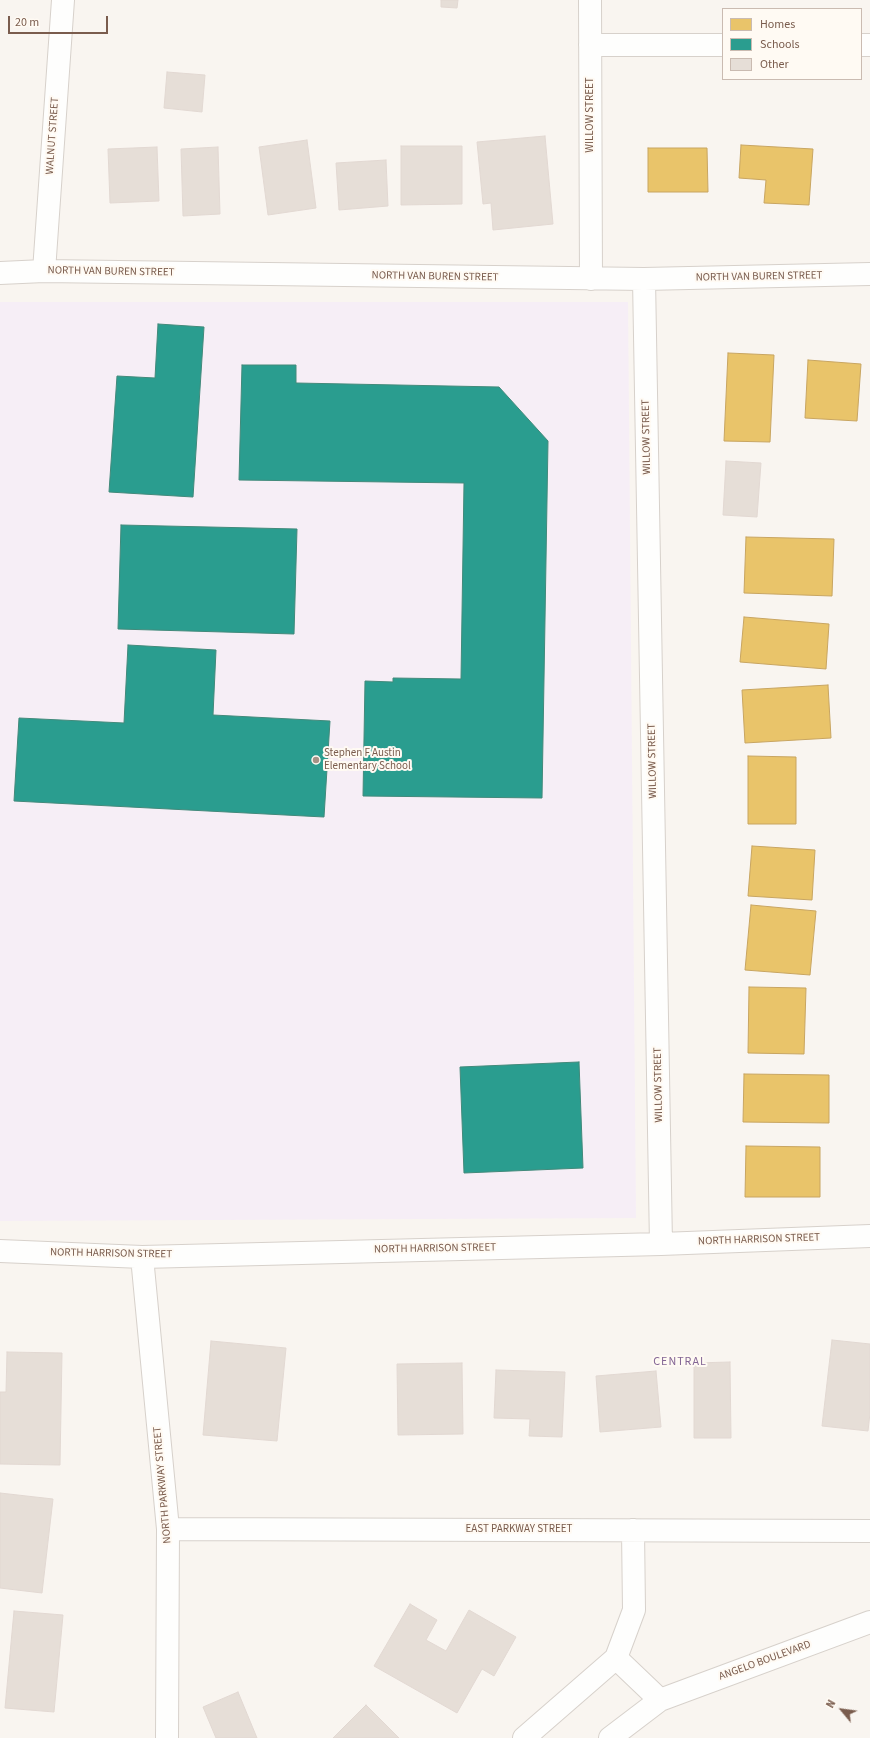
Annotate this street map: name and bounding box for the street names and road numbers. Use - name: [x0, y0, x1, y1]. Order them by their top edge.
- street label: WILLOW STREET: [584, 77, 598, 153]
- street label: WALNUT STREET: [44, 97, 62, 175]
- street label: NORTH VAN BUREN STREET: [47, 264, 175, 280]
- street label: NORTH VAN BUREN STREET: [371, 269, 499, 285]
- street label: NORTH VAN BUREN STREET: [695, 269, 823, 285]
- street label: WILLOW STREET: [640, 399, 654, 475]
- street label: WILLOW STREET: [646, 723, 660, 799]
- street label: WILLOW STREET: [652, 1047, 666, 1123]
- street label: NORTH HARRISON STREET: [698, 1231, 820, 1249]
- street label: NORTH HARRISON STREET: [374, 1241, 496, 1257]
- street label: NORTH HARRISON STREET: [50, 1246, 172, 1262]
- street label: NORTH PARKWAY STREET: [151, 1426, 175, 1544]
- street label: EAST PARKWAY STREET: [466, 1523, 572, 1537]
- street label: ANGELO BOULEVARD: [717, 1638, 813, 1684]

